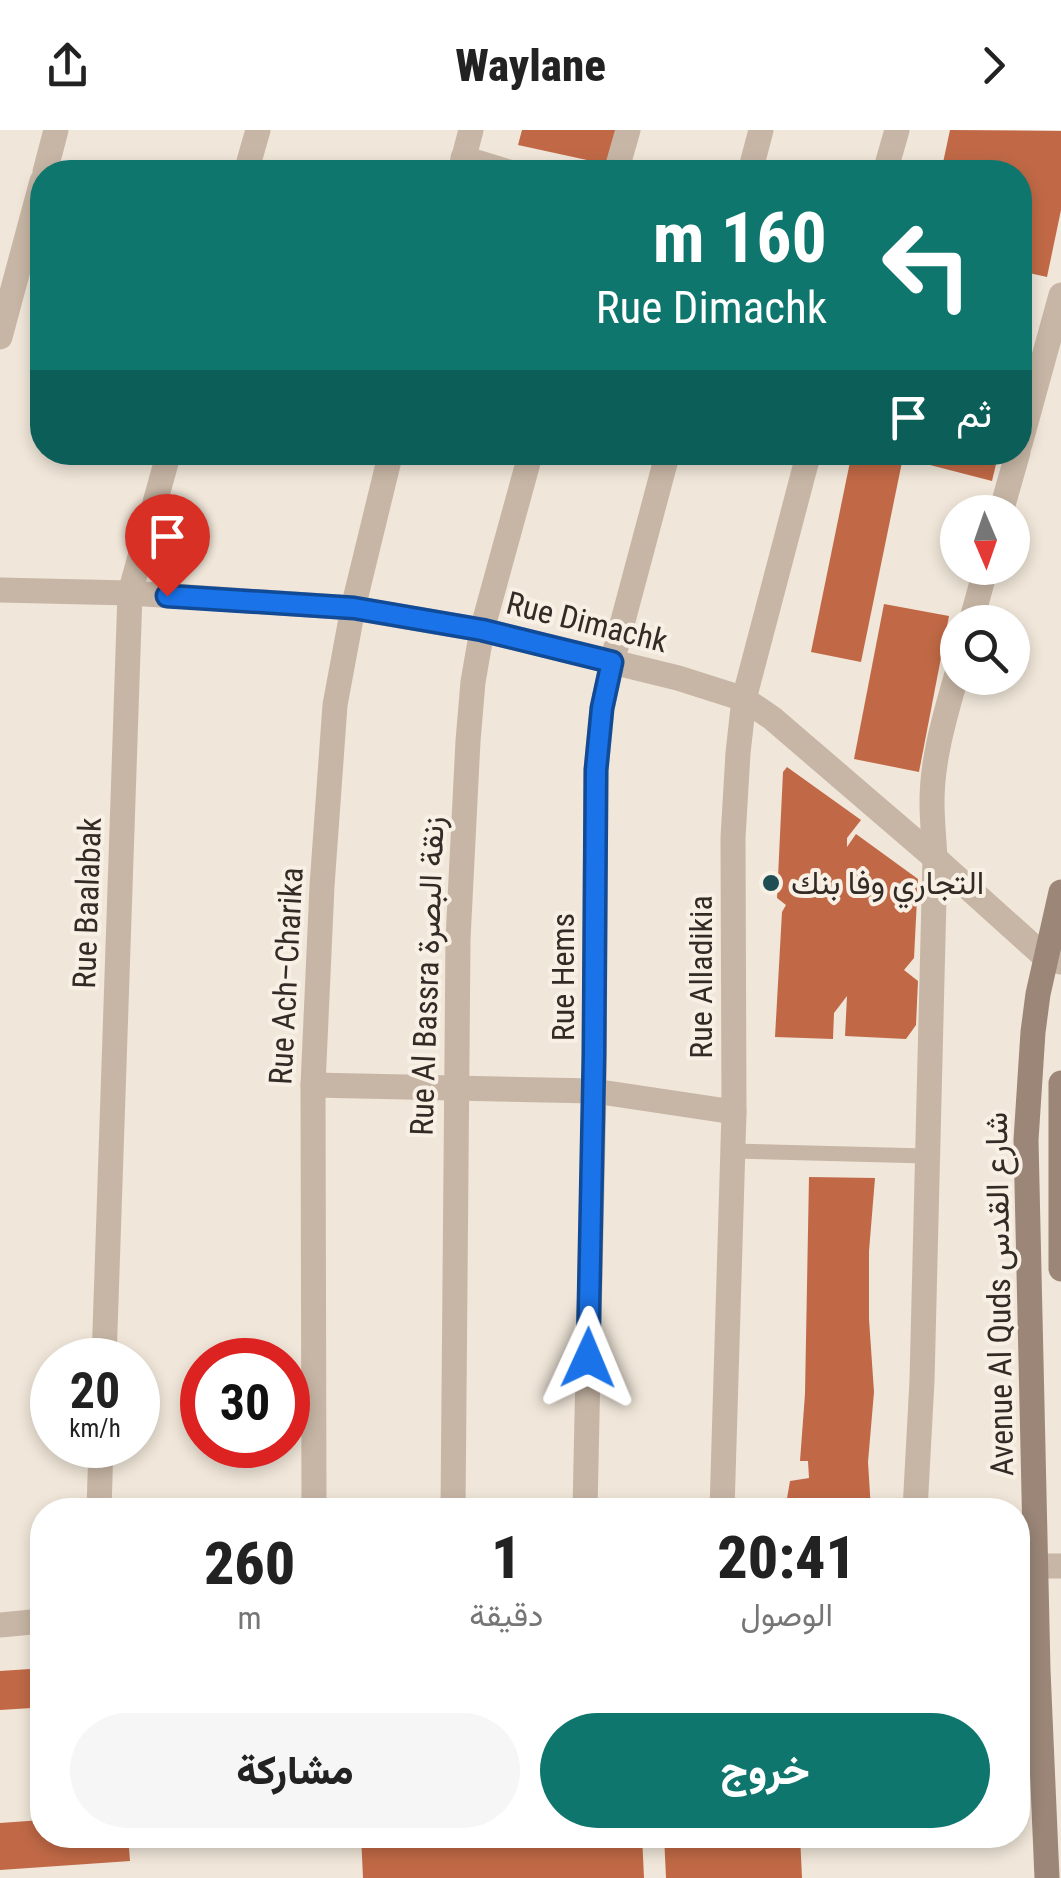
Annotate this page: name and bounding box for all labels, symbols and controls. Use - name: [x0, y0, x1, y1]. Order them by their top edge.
- icon: share: [40, 38, 95, 93]
- icon: forward: [966, 38, 1021, 93]
- text: Waylane: [455, 39, 606, 92]
- text: 160 m: [653, 197, 827, 279]
- icon: left: [862, 200, 992, 330]
- text: Rue Dimachk: [596, 281, 827, 334]
- icon: arrive: [881, 390, 936, 445]
- text: ثم: [956, 392, 992, 436]
- pin: [125, 494, 210, 597]
- north arrow: [940, 495, 1030, 585]
- map controls: [940, 495, 1030, 695]
- icon: arrive: [140, 509, 195, 564]
- street label: Rue Dimachk: [503, 584, 672, 660]
- button: search: [940, 605, 1030, 695]
- street label: Rue Baalabak: [65, 816, 109, 989]
- street label: Rue Al Bassra زنقة البصرة: [402, 816, 453, 1136]
- place label: التجاري وفا بنك: [791, 864, 984, 909]
- street label: Rue Ach–Charika: [261, 866, 311, 1086]
- marker: التجاري وفا بنك: [760, 872, 782, 894]
- street label: Rue Alladikia: [682, 895, 720, 1059]
- street label: Rue Hems: [544, 913, 582, 1041]
- street label: Avenue Al Quds شارع القدس: [977, 1112, 1024, 1476]
- position arrow: [536, 1306, 640, 1410]
- speed limit sign: 30: [180, 1338, 310, 1468]
- text: 20: [70, 1362, 120, 1420]
- text: km/h: [69, 1414, 121, 1443]
- text: 1: [491, 1522, 522, 1593]
- text: 20:41: [717, 1522, 856, 1593]
- text: 260: [204, 1528, 295, 1599]
- text: دقيقة: [469, 1596, 543, 1634]
- text: الوصول: [740, 1596, 833, 1634]
- text: m: [238, 1599, 262, 1637]
- button: مشاركة: [70, 1713, 520, 1828]
- button: خروج: [540, 1713, 990, 1828]

